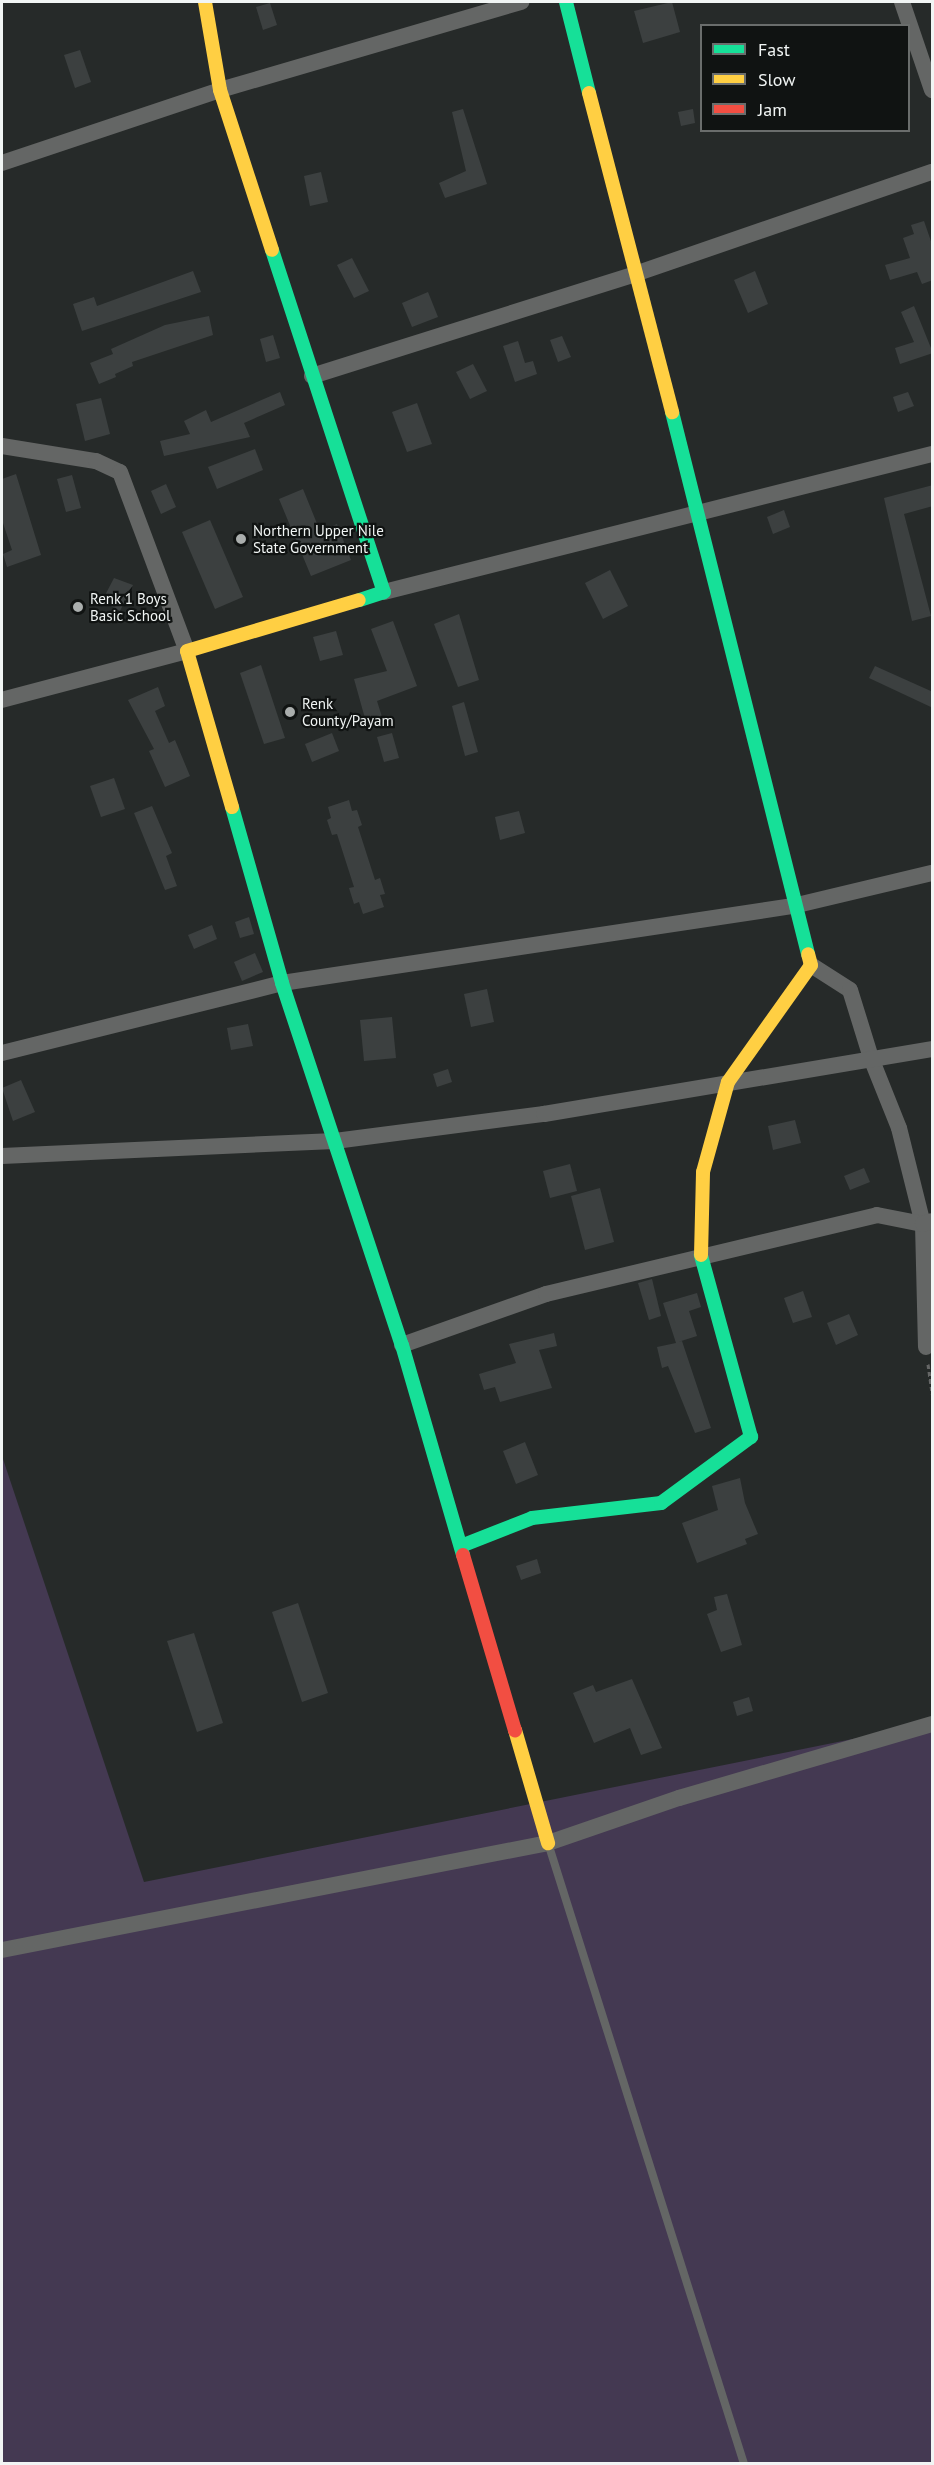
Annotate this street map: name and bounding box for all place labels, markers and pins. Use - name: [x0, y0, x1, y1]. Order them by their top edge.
- place label: Northern Upper Nile State Government: [253, 521, 384, 556]
- marker: Northern Upper Nile State Government: [234, 532, 248, 546]
- place label: Renk 1 Boys Basic School: [90, 589, 171, 624]
- marker: Renk 1 Boys Basic School: [71, 600, 85, 614]
- place label: Renk County/Payam: [302, 694, 394, 729]
- marker: Renk County/Payam: [283, 705, 297, 719]

